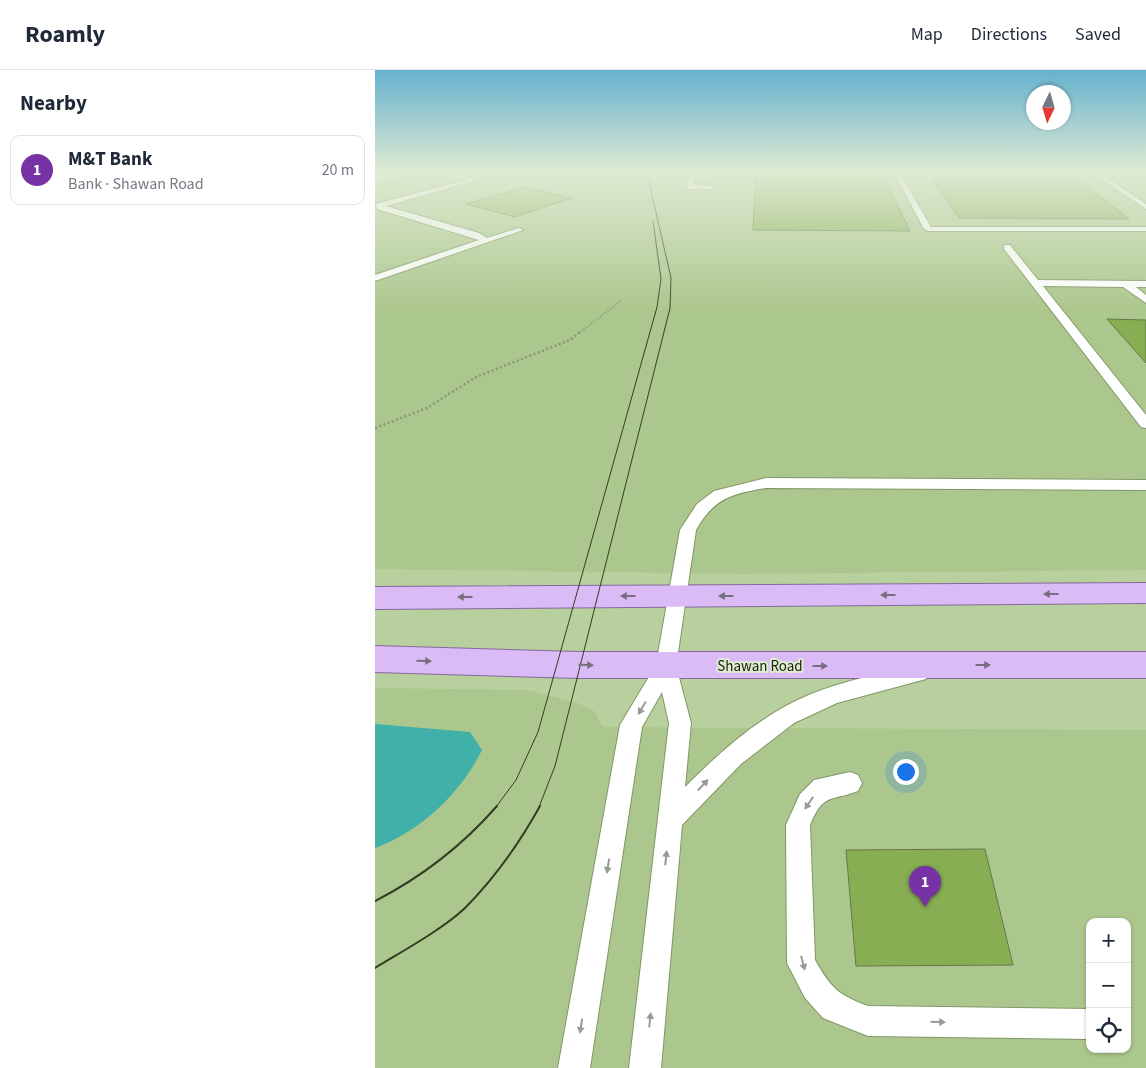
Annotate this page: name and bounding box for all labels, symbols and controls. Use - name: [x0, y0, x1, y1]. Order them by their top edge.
- text: Roamly: [25, 17, 105, 52]
- text: Map: [911, 22, 943, 47]
- text: Directions: [971, 22, 1047, 47]
- text: Saved: [1075, 22, 1121, 47]
- north arrow: [1026, 85, 1071, 130]
- text: Nearby: [20, 88, 87, 118]
- text: M&T Bank: [68, 146, 152, 173]
- text: 1: [33, 159, 41, 181]
- text: 20 m: [322, 159, 354, 181]
- text: Bank · Shawan Road: [68, 173, 204, 195]
- one-way arrow: [1042, 590, 1058, 598]
- one-way arrow: [880, 591, 896, 599]
- one-way arrow: [717, 592, 733, 600]
- one-way arrow: [457, 593, 473, 601]
- one-way arrow: [619, 593, 635, 601]
- street label: Shawan Road: [717, 656, 803, 677]
- one-way arrow: [416, 657, 432, 665]
- one-way arrow: [812, 661, 828, 669]
- one-way arrow: [975, 661, 991, 669]
- one-way arrow: [578, 662, 594, 670]
- one-way arrow: [637, 701, 646, 715]
- your location: [893, 759, 919, 785]
- one-way arrow: [697, 779, 709, 791]
- one-way arrow: [804, 797, 814, 810]
- one-way arrow: [662, 850, 670, 866]
- one-way arrow: [604, 858, 612, 874]
- pin: 1: [909, 866, 941, 907]
- map controls: [1086, 918, 1131, 1053]
- button: +: [1086, 918, 1131, 963]
- one-way arrow: [799, 955, 807, 970]
- button: −: [1086, 963, 1131, 1008]
- button: locate: [1086, 1008, 1131, 1053]
- one-way arrow: [646, 1011, 654, 1027]
- one-way arrow: [930, 1018, 946, 1026]
- one-way arrow: [577, 1019, 585, 1035]

